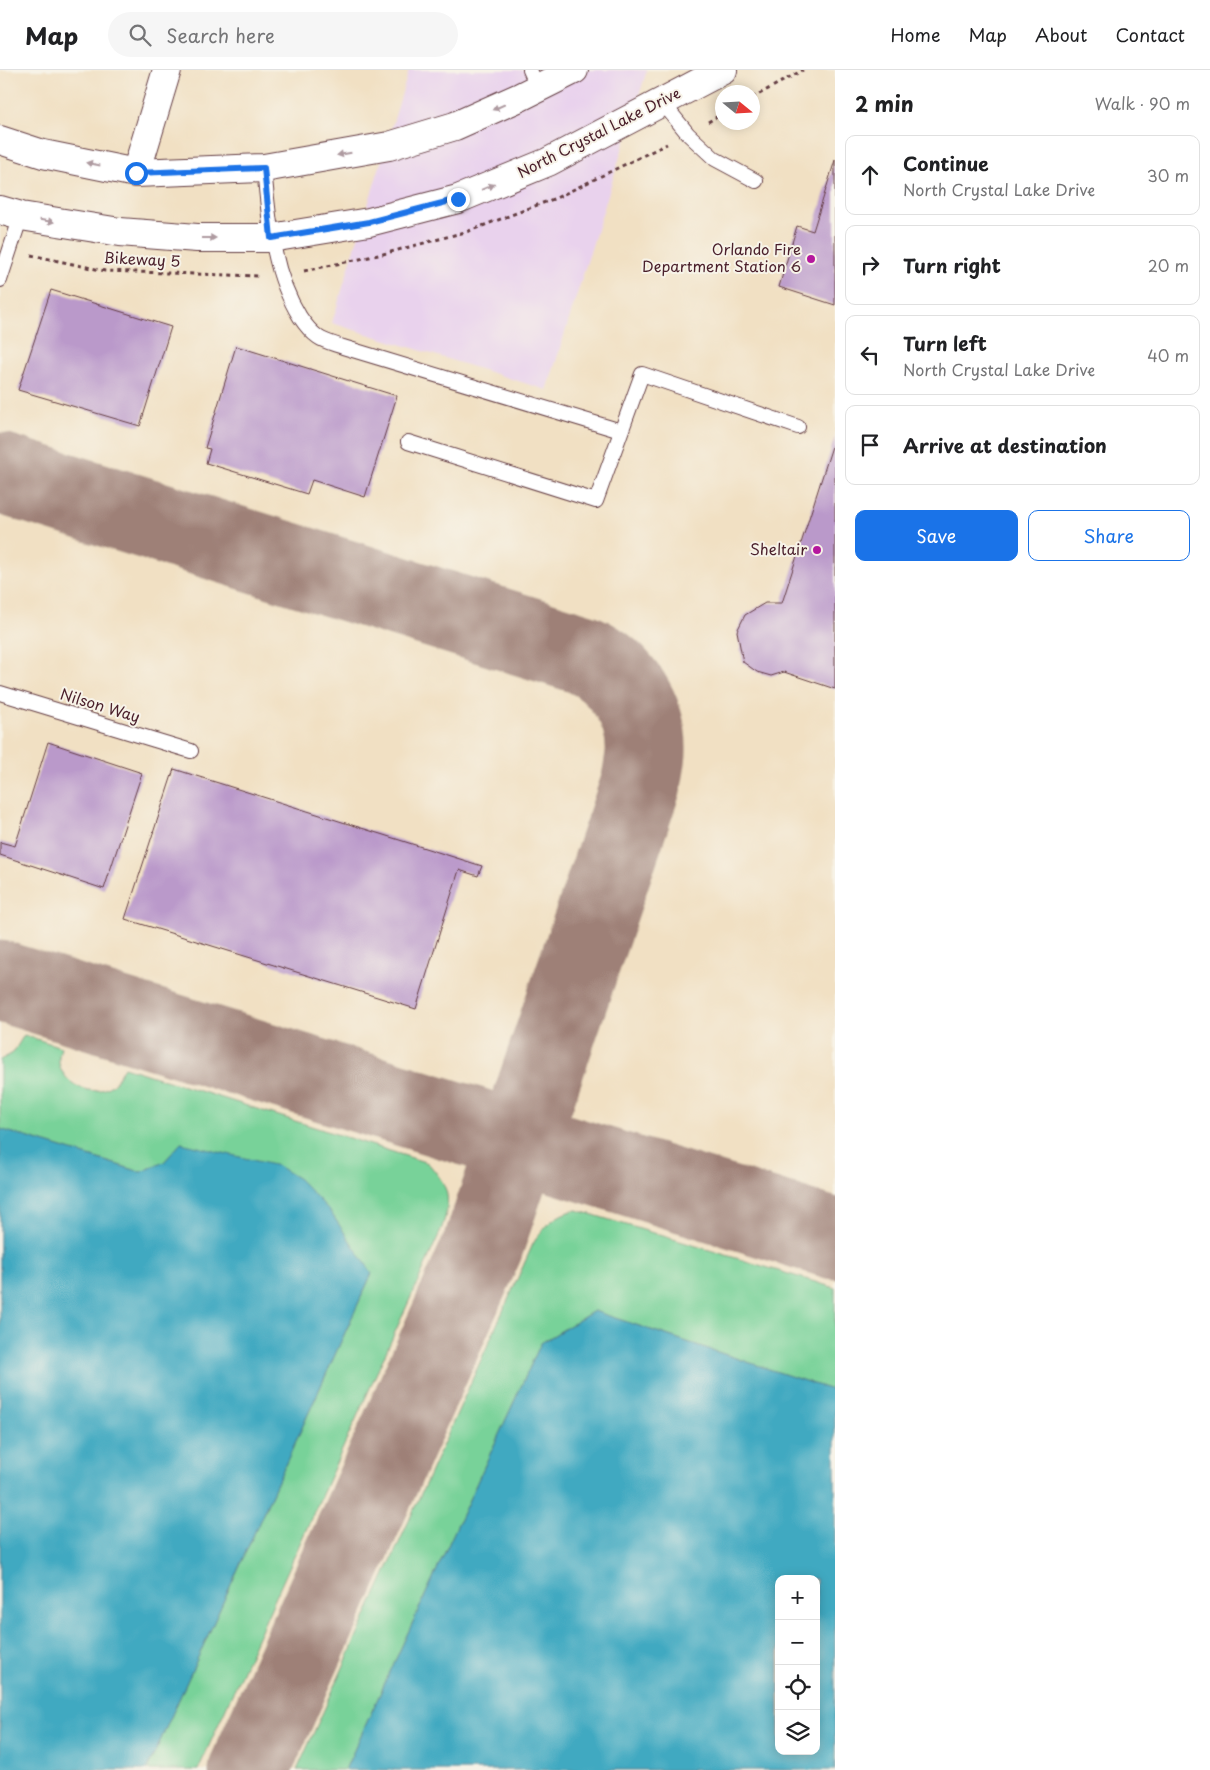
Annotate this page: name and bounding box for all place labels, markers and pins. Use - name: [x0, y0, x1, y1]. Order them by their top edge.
- place label: Orlando Fire Department Station 6: [642, 237, 801, 277]
- marker: Orlando Fire Department Station 6: [805, 253, 817, 265]
- place label: Sheltair: [750, 537, 807, 560]
- marker: Sheltair: [811, 544, 823, 556]

